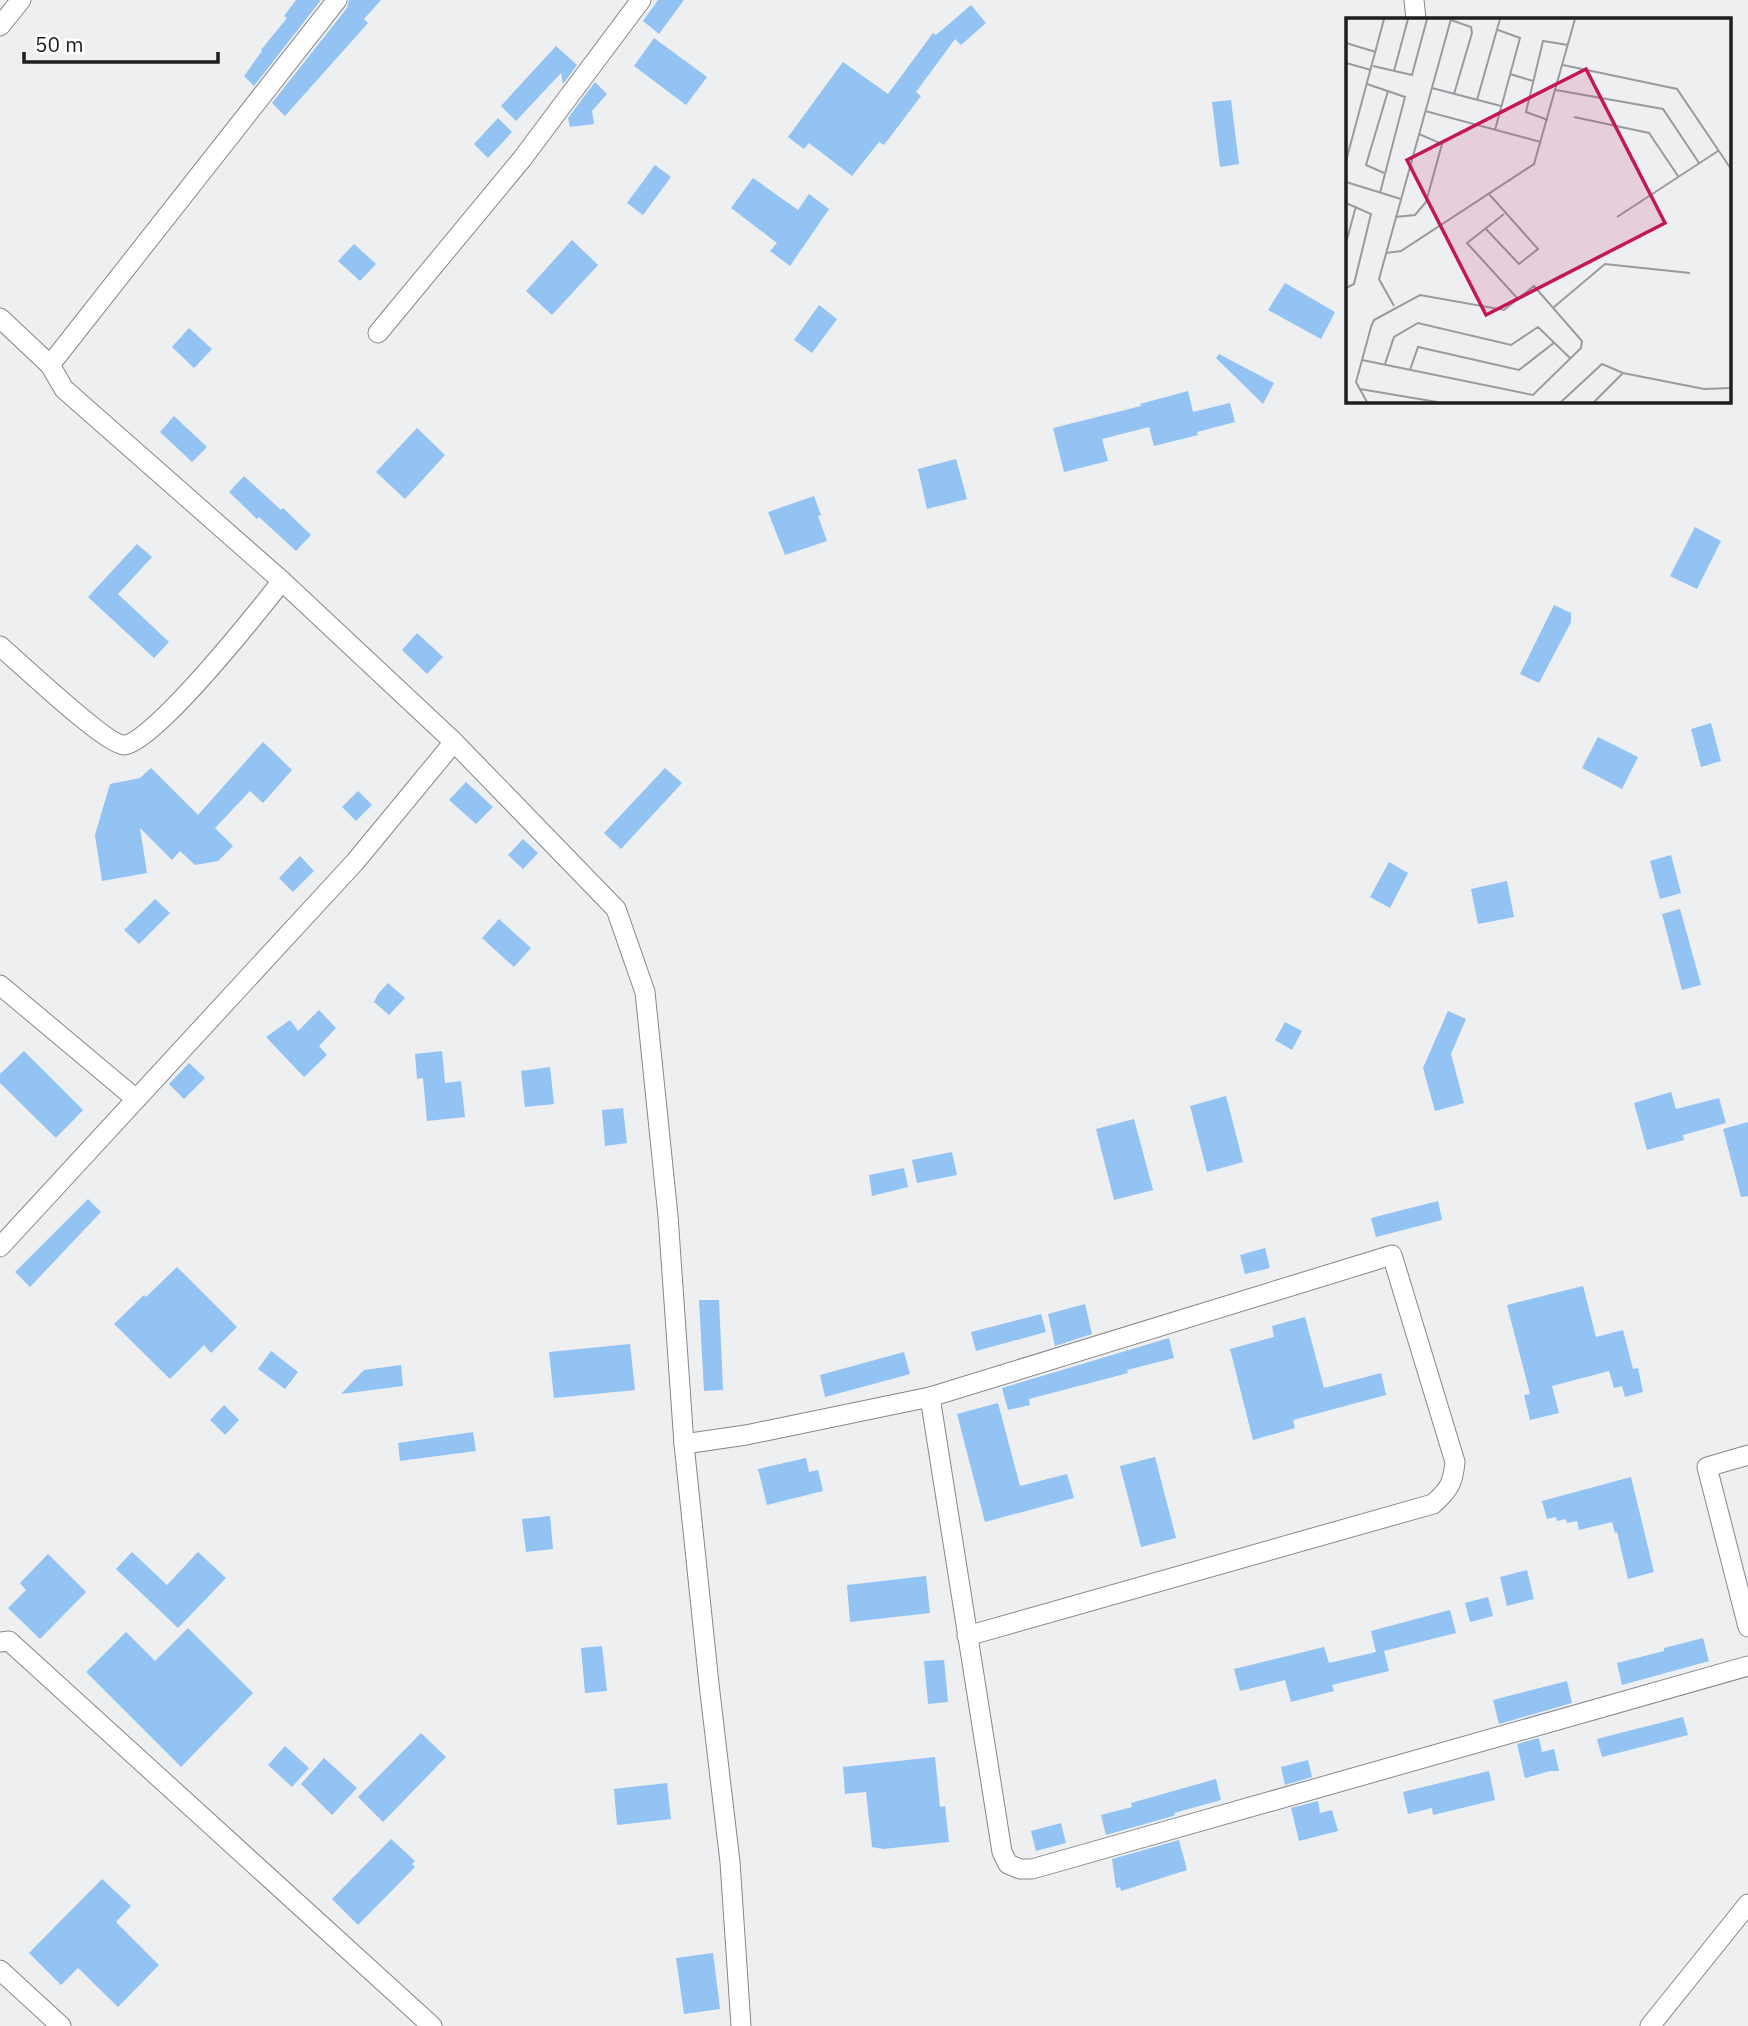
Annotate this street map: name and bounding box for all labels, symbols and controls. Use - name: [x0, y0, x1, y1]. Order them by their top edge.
- inset map: [1346, 18, 1730, 402]
- scale bar: [24, 21, 219, 65]
- text: 50 m: [35, 30, 84, 58]

